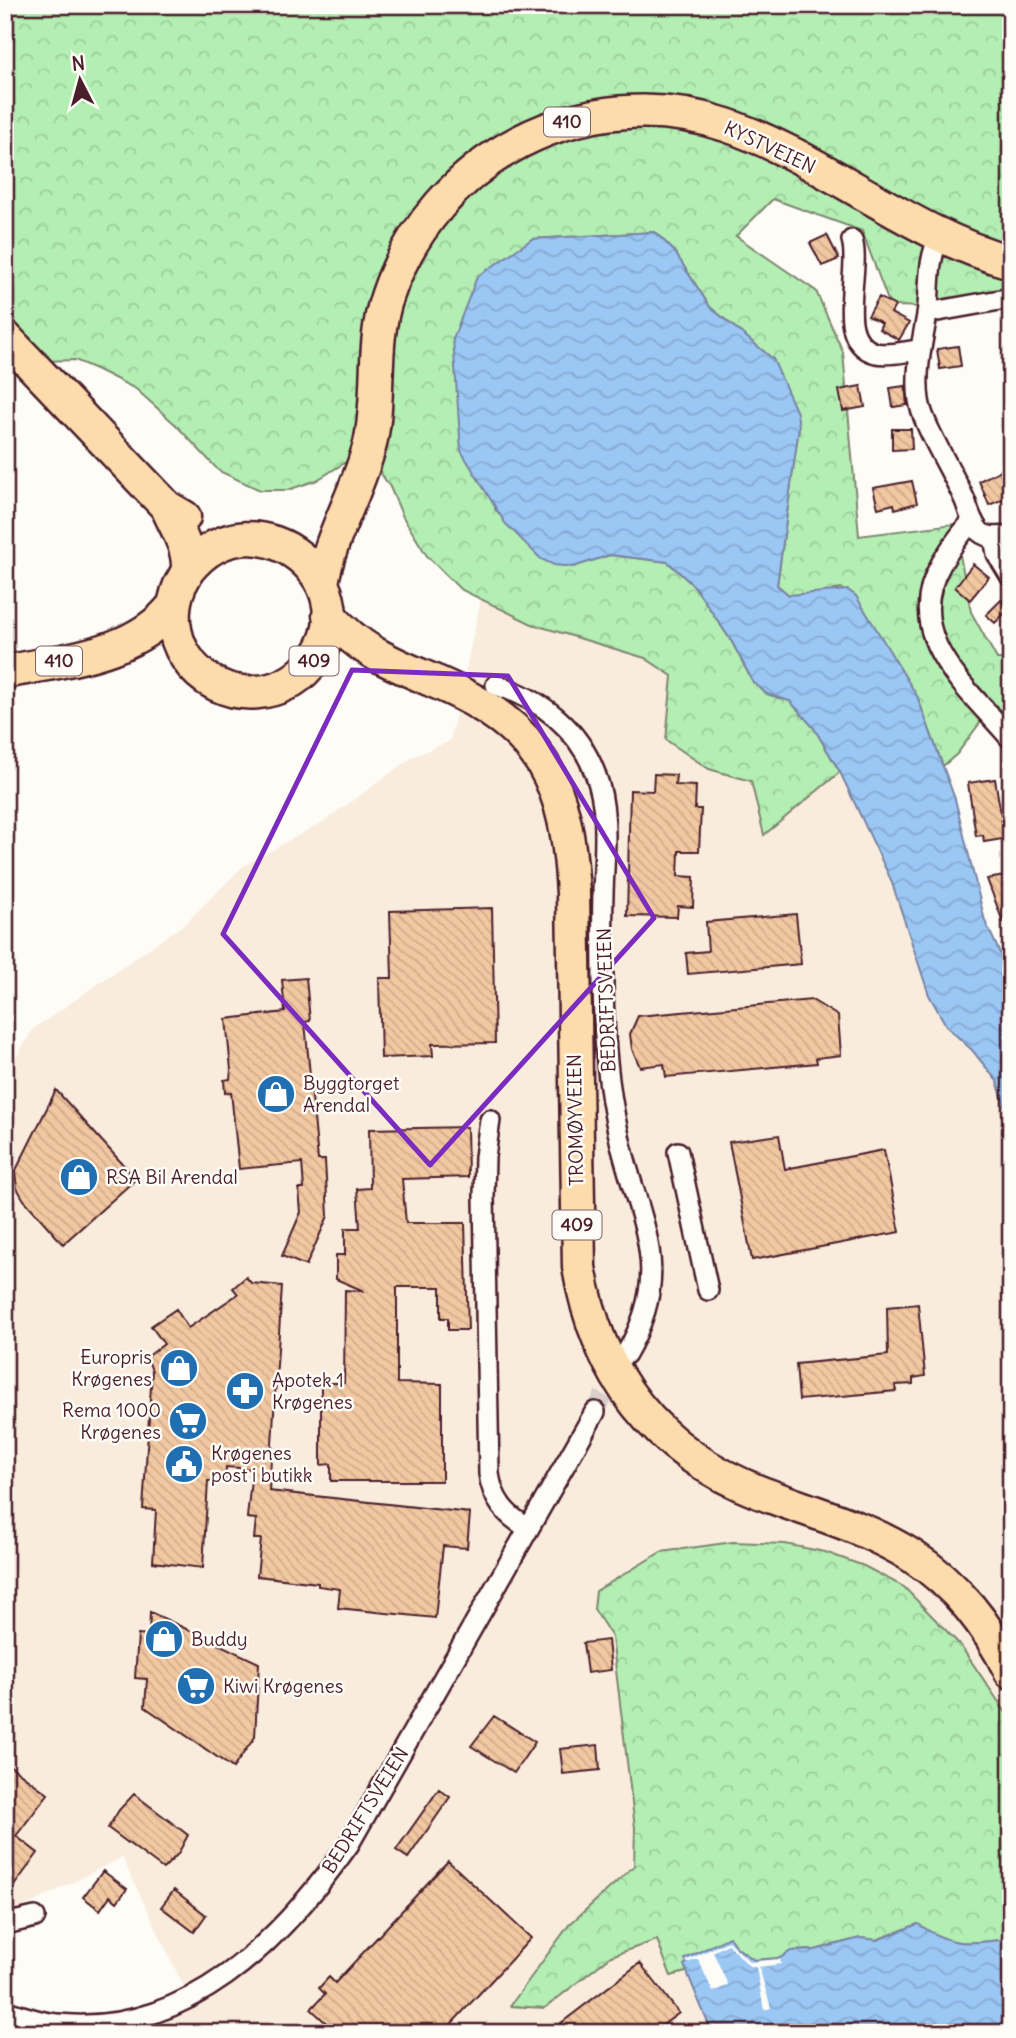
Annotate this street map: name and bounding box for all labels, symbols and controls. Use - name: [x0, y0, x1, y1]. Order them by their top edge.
- north arrow: [46, 46, 116, 116]
- text: N: [70, 50, 86, 76]
- road number: 410: [544, 107, 590, 136]
- street label: KYSTVEIEN: [720, 115, 820, 179]
- road number: 410: [36, 646, 82, 676]
- road number: 409: [290, 646, 338, 676]
- street label: BEDRIFTSVEIEN: [591, 927, 621, 1073]
- street label: TROMØYVEIEN: [562, 1054, 588, 1186]
- place label: Byggtorget Arendal: [303, 1071, 399, 1117]
- shop icon: Byggtorget Arendal: [255, 1073, 297, 1115]
- shop icon: RSA Bil Arendal: [58, 1156, 100, 1198]
- place label: RSA Bil Arendal: [106, 1165, 238, 1189]
- road number: 409: [552, 1210, 602, 1240]
- place label: Europris Krøgenes: [71, 1345, 152, 1391]
- shop icon: Europris Krøgenes: [158, 1347, 200, 1389]
- place label: Apotek 1 Krøgenes: [272, 1368, 353, 1414]
- pharmacy icon: Apotek 1 Krøgenes: [224, 1370, 266, 1412]
- place label: Rema 1000 Krøgenes: [62, 1398, 161, 1444]
- supermarket icon: Rema 1000 Krøgenes: [167, 1400, 209, 1442]
- place label: Krøgenes post i butikk: [211, 1441, 313, 1487]
- public building icon: Krøgenes post i butikk: [163, 1443, 205, 1485]
- shop icon: Buddy: [143, 1618, 185, 1660]
- place label: Buddy: [191, 1627, 248, 1651]
- supermarket icon: Kiwi Krøgenes: [175, 1665, 217, 1707]
- place label: Kiwi Krøgenes: [223, 1674, 343, 1698]
- street label: BEDRIFTSVEIEN: [317, 1742, 413, 1878]

